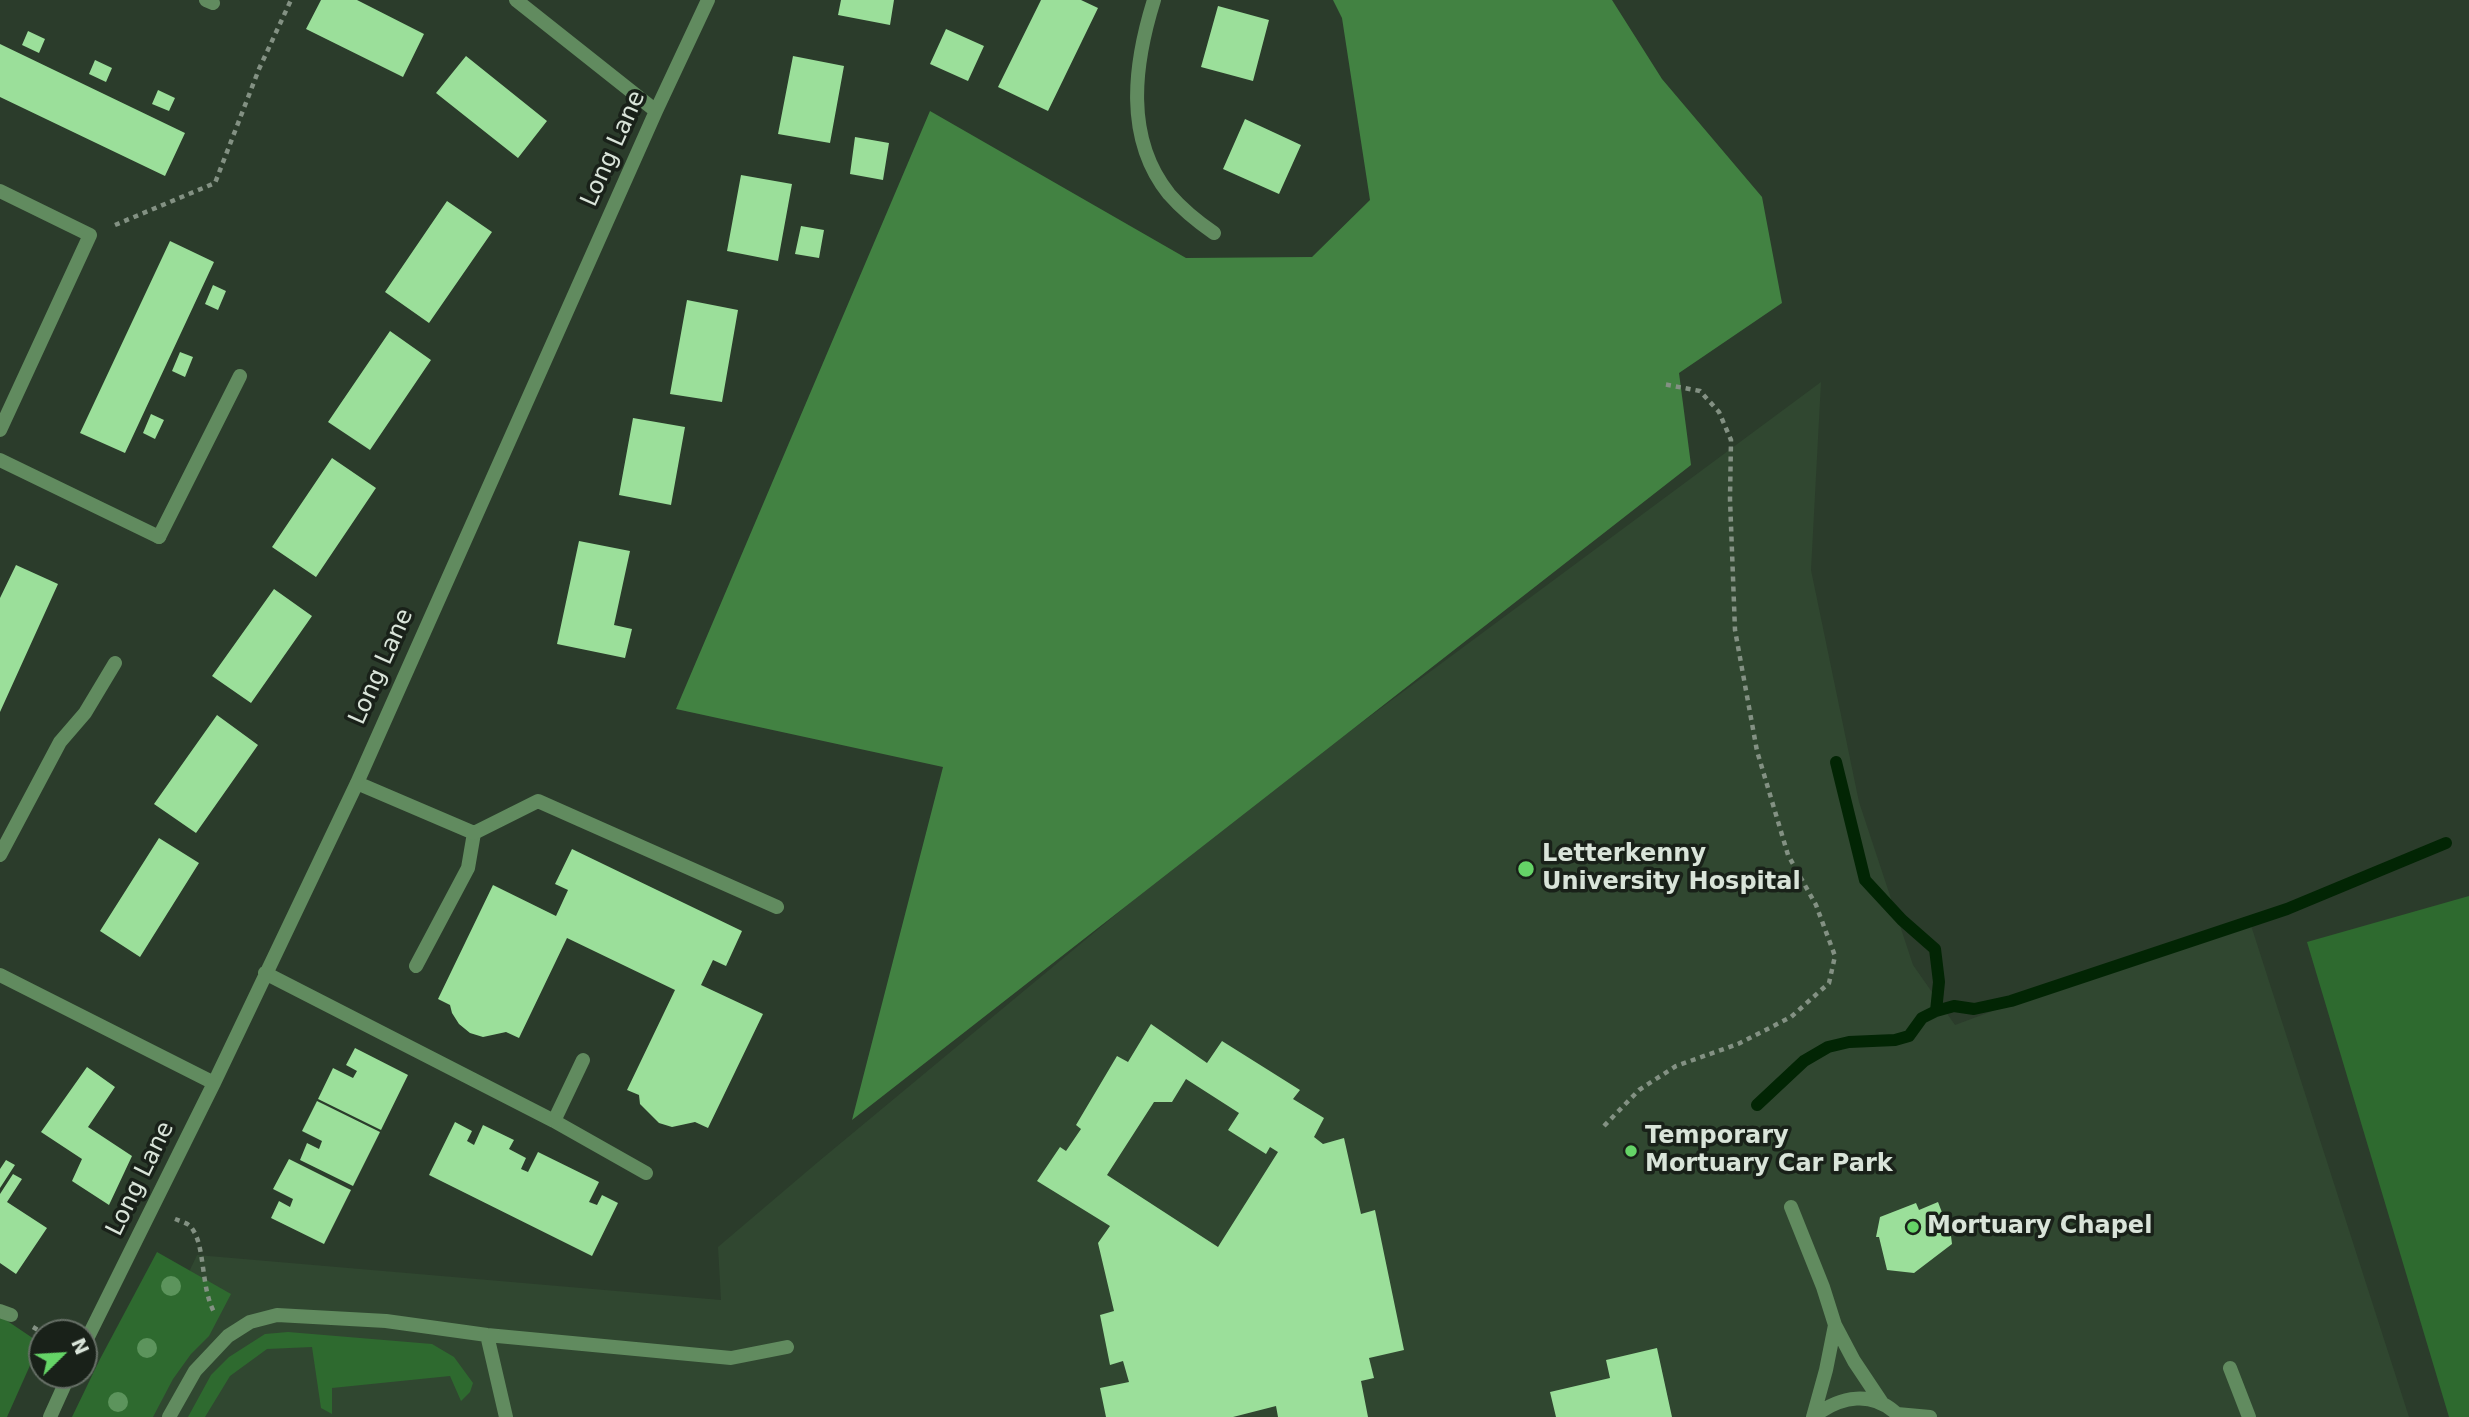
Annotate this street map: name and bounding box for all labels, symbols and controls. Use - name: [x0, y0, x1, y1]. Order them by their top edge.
- street label: Long Lane: [576, 87, 652, 211]
- street label: Long Lane: [344, 605, 420, 729]
- place label: Letterkenny University Hospital: [1542, 841, 1801, 897]
- marker: Letterkenny University Hospital: [1516, 859, 1536, 879]
- street label: Long Lane: [101, 1117, 181, 1241]
- place label: Temporary Mortuary Car Park: [1645, 1123, 1893, 1179]
- marker: Temporary Mortuary Car Park: [1623, 1143, 1639, 1159]
- place label: Mortuary Chapel: [1927, 1213, 2152, 1241]
- marker: Mortuary Chapel: [1905, 1219, 1921, 1235]
- north arrow: [28, 1319, 98, 1389]
- text: N: [67, 1335, 94, 1358]

